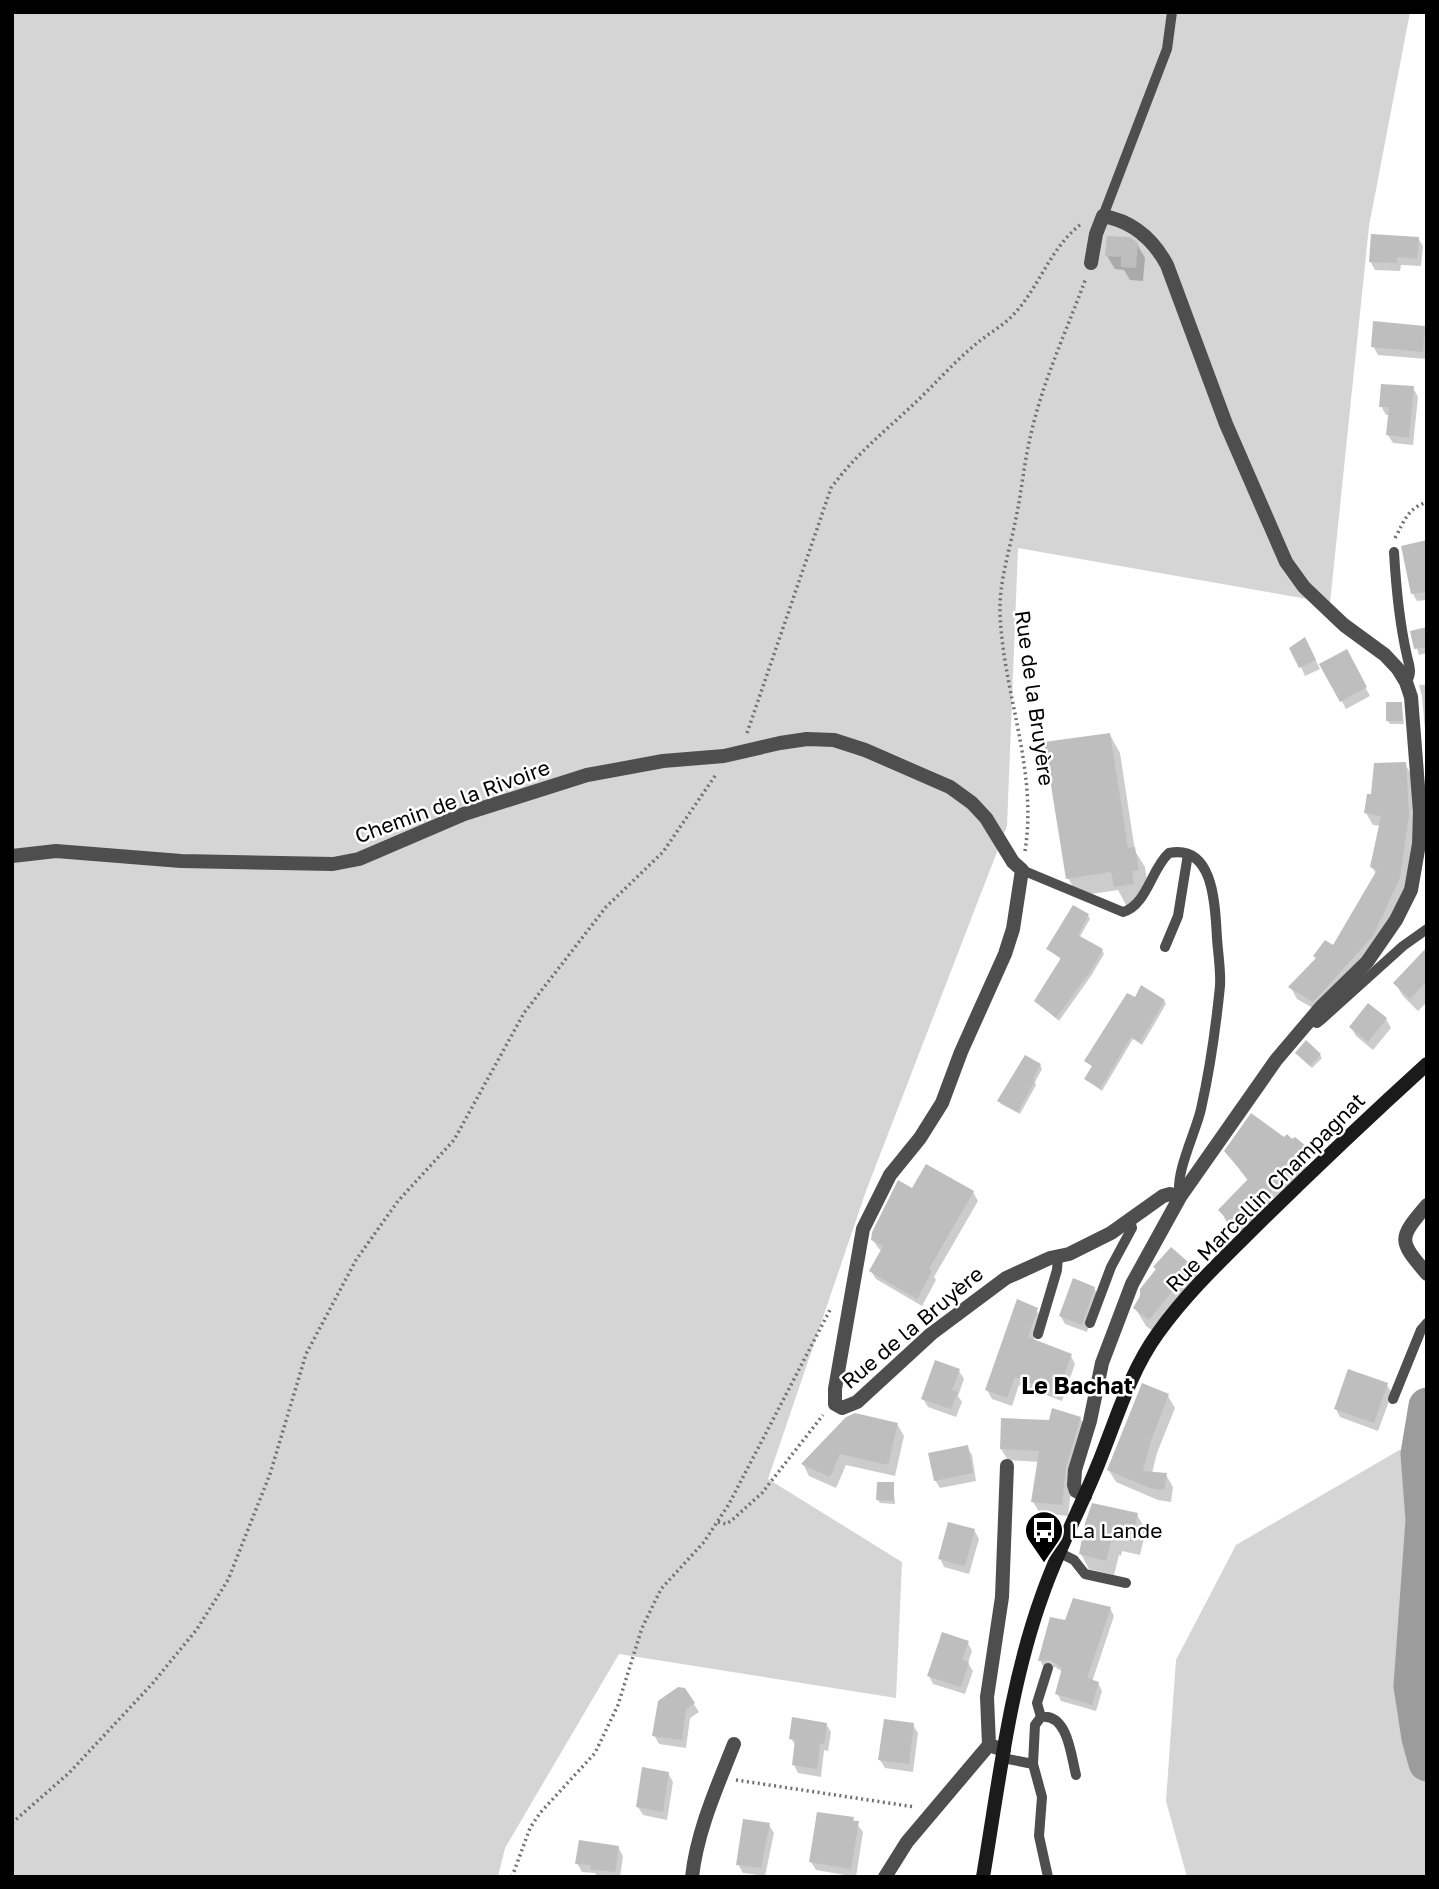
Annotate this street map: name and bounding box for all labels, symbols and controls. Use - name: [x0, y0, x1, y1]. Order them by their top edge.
- street label: Rue de la Bruyère: [1010, 609, 1060, 787]
- street label: Chemin de la Rivoire: [351, 754, 553, 848]
- street label: Rue Marcellin Champagnat: [1160, 1087, 1370, 1297]
- street label: Rue de la Bruyère: [836, 1260, 988, 1394]
- district label: Le Bachat: [1021, 1371, 1133, 1399]
- bus stop icon: La Lande: [1023, 1509, 1065, 1564]
- place label: La Lande: [1071, 1517, 1162, 1543]

